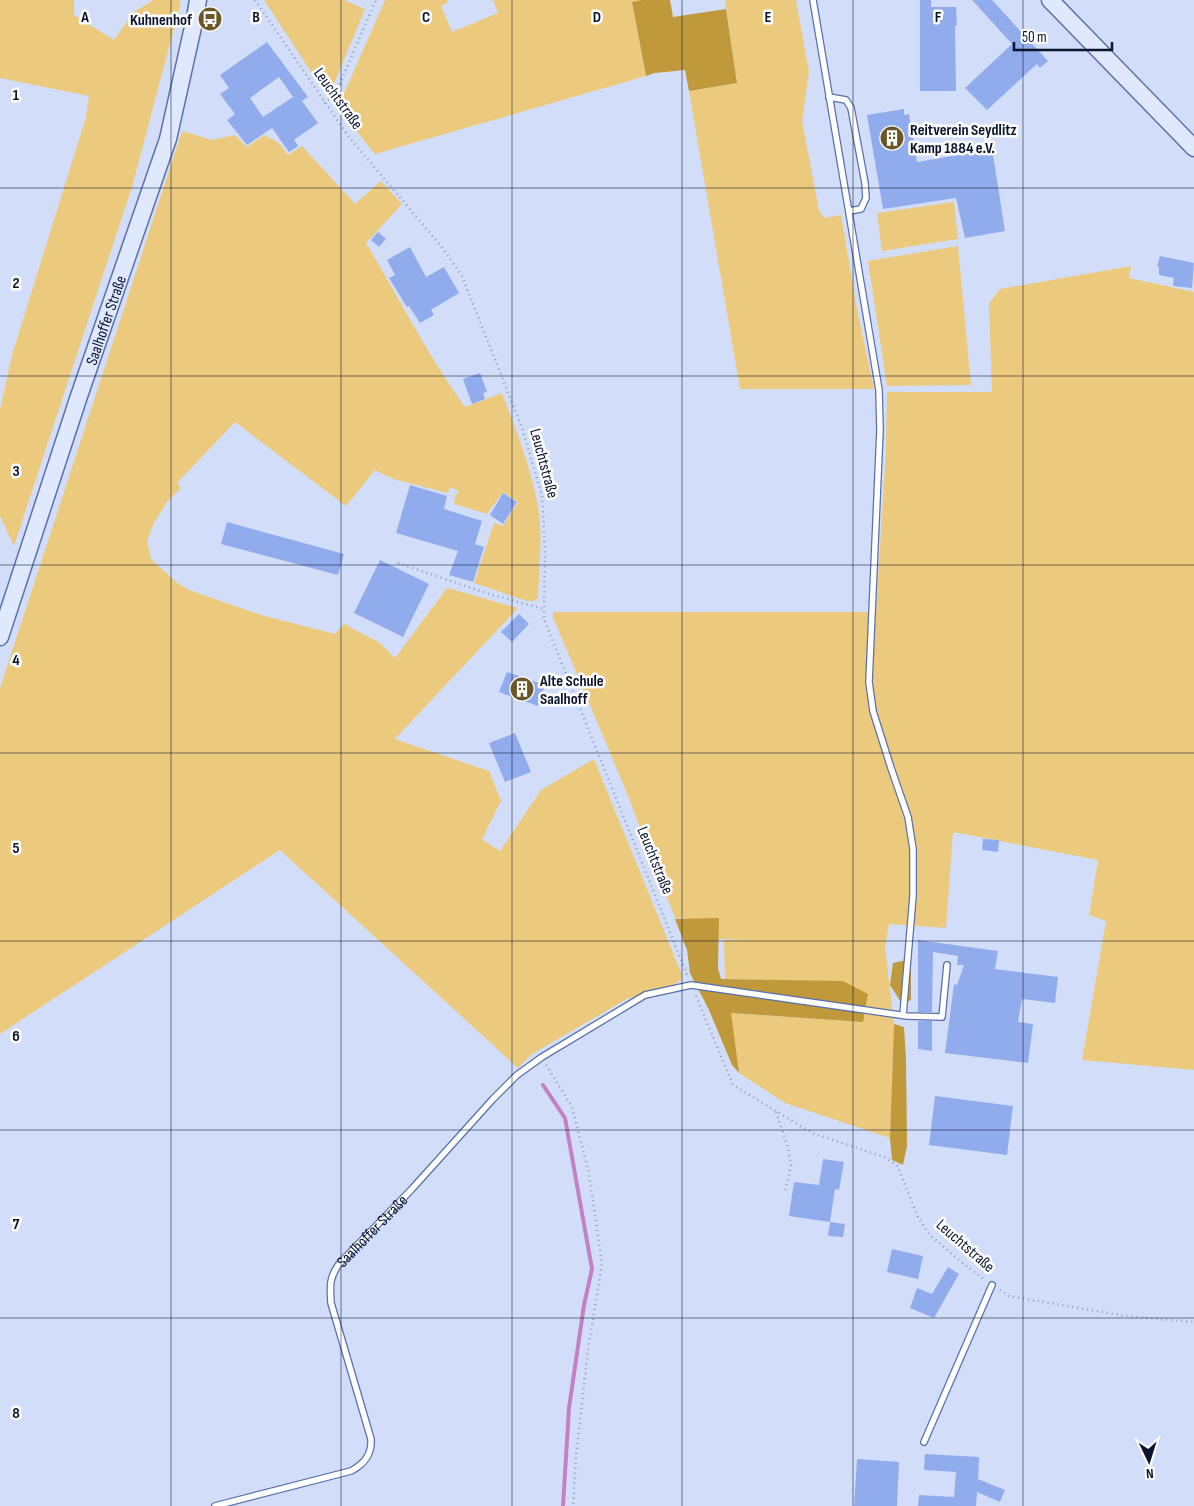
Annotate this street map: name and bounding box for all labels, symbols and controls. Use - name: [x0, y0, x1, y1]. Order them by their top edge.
- bus stop icon: Kuhnenhof: [197, 6, 223, 32]
- text: A: [80, 8, 89, 27]
- text: B: [252, 8, 260, 27]
- text: C: [422, 8, 430, 27]
- text: D: [593, 8, 601, 27]
- text: E: [765, 8, 772, 27]
- text: F: [935, 8, 942, 27]
- place label: Kuhnenhof: [130, 11, 193, 30]
- scale bar: [1014, 20, 1112, 52]
- text: 50 m: [1022, 28, 1047, 47]
- street label: Leuchtstraße: [309, 64, 366, 133]
- text: 1: [13, 86, 20, 105]
- place label: Reitverein Seydlitz Kamp 1884 e.V.: [910, 121, 1017, 158]
- building icon: Reitverein Seydlitz Kamp 1884 e.V.: [879, 125, 905, 151]
- street label: Saalhoffer Straße: [82, 273, 131, 368]
- text: 2: [12, 274, 20, 293]
- street label: Leuchtstraße: [525, 427, 562, 500]
- text: 3: [12, 462, 20, 481]
- text: 4: [12, 651, 20, 670]
- place label: Alte Schule Saalhoff: [539, 672, 604, 709]
- building icon: Alte Schule Saalhoff: [509, 676, 535, 702]
- street label: Leuchtstraße: [632, 824, 677, 897]
- text: 5: [12, 839, 20, 858]
- text: 6: [12, 1027, 20, 1046]
- street label: Saalhoffer Straße: [333, 1191, 412, 1272]
- text: 7: [13, 1215, 20, 1234]
- street label: Leuchtstraße: [932, 1216, 998, 1277]
- text: 8: [12, 1404, 20, 1423]
- north arrow: [1124, 1436, 1174, 1486]
- text: N: [1146, 1465, 1154, 1482]

